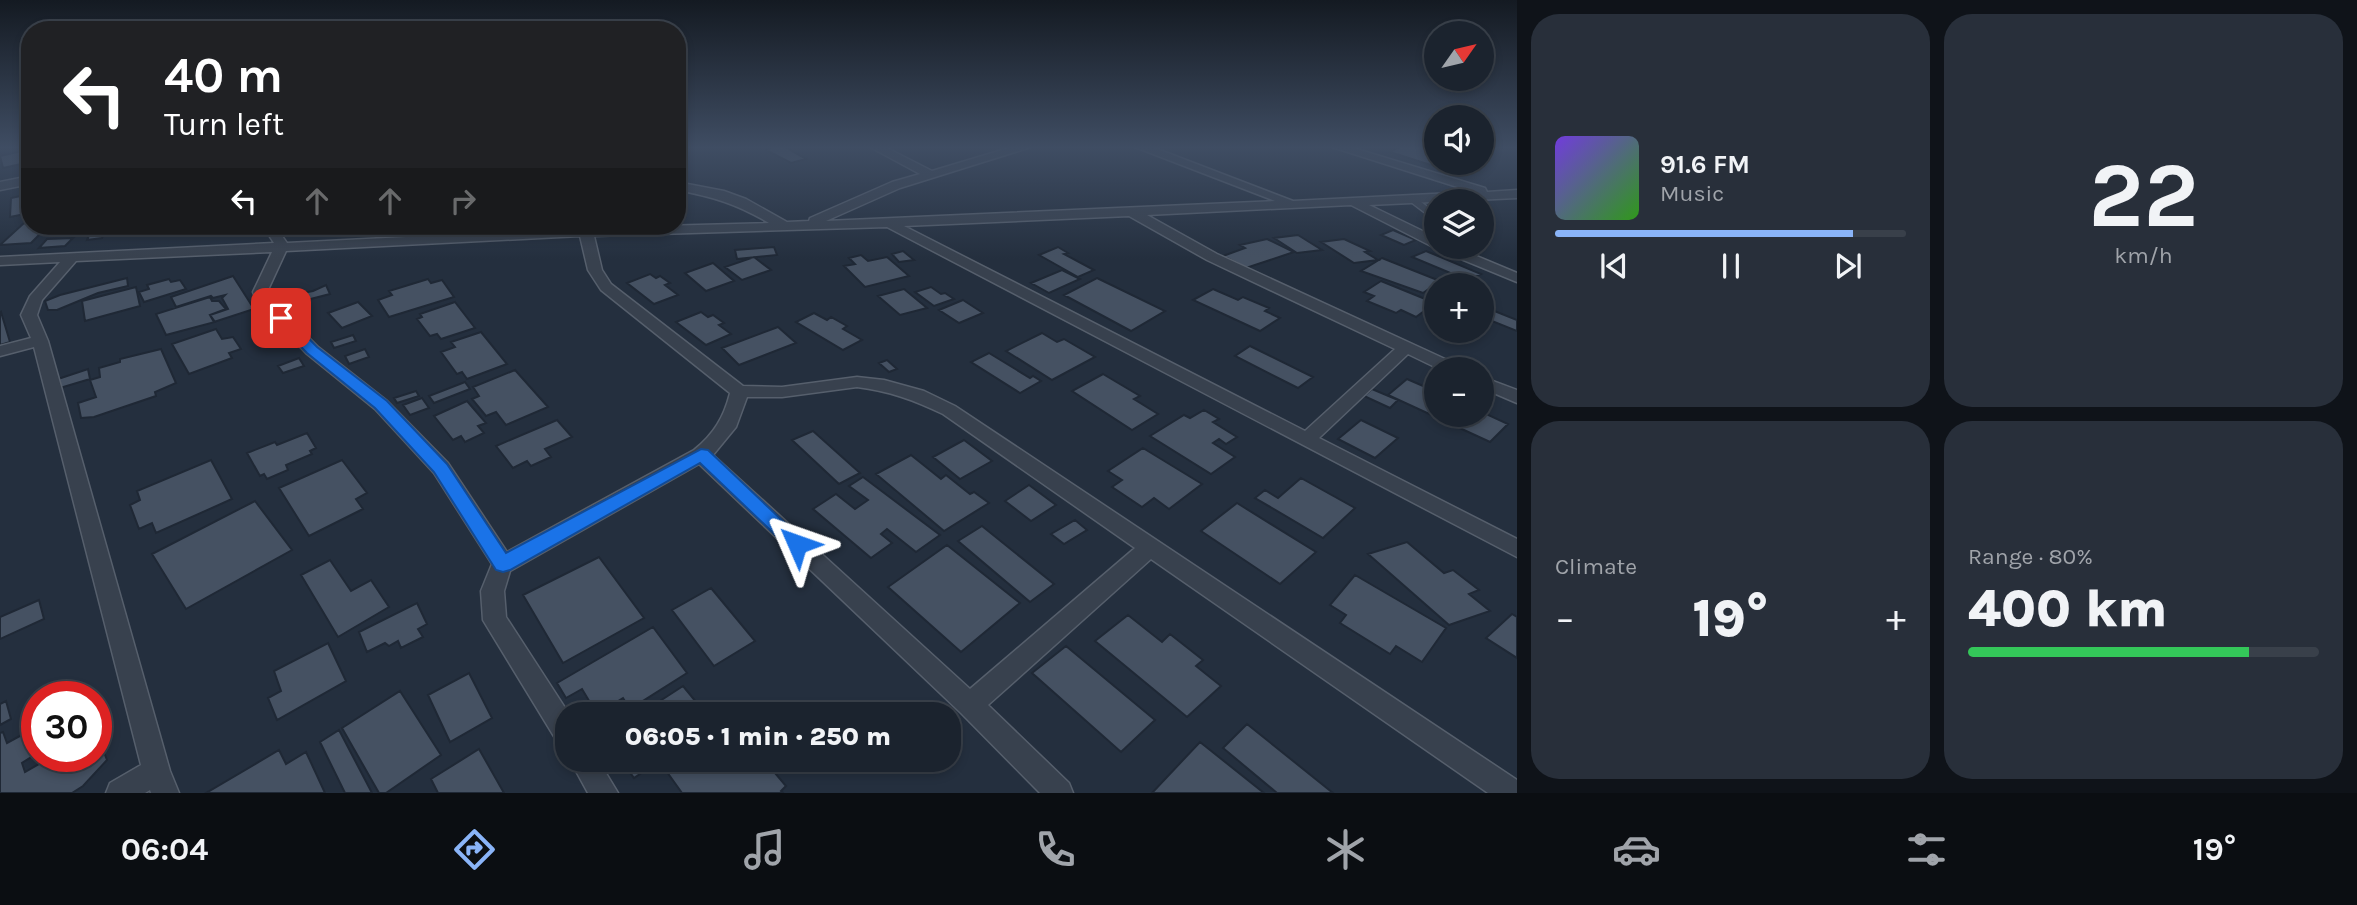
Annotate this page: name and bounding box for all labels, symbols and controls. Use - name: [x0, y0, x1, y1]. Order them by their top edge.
- north arrow: [1424, 21, 1494, 91]
- map controls: [1424, 21, 1494, 427]
- text: 40 m: [164, 47, 283, 104]
- icon: left: [49, 49, 140, 140]
- button: sound: [1424, 105, 1494, 175]
- text: Turn left: [164, 106, 284, 143]
- text: 22: [2088, 143, 2199, 249]
- text: 91.6 FM: [1660, 149, 1750, 180]
- text: Music: [1660, 180, 1724, 207]
- icon: left: [225, 182, 263, 220]
- icon: ahead: [298, 182, 336, 220]
- icon: ahead: [371, 182, 409, 220]
- icon: right: [444, 182, 482, 220]
- button: layers: [1424, 189, 1494, 259]
- text: km/h: [2114, 242, 2173, 269]
- icon: previous: [1595, 247, 1633, 285]
- icon: pause: [1712, 247, 1750, 285]
- icon: next: [1829, 247, 1867, 285]
- button: +: [1424, 273, 1494, 343]
- pin: [251, 288, 311, 348]
- icon: arrive: [262, 299, 300, 337]
- button: −: [1424, 357, 1494, 427]
- position arrow: [760, 507, 834, 581]
- text: Range · 80%: [1968, 543, 2093, 570]
- text: Climate: [1555, 553, 1637, 580]
- text: 400 km: [1968, 578, 2167, 639]
- text: 19°: [1692, 588, 1769, 649]
- text: −: [1555, 596, 1575, 641]
- text: +: [1886, 596, 1906, 641]
- speed limit sign: 30: [21, 681, 112, 772]
- text: 06:05 · 1 min · 250 m: [625, 721, 891, 752]
- icon: directions: [450, 825, 499, 874]
- icon: music: [740, 825, 789, 874]
- icon: phone: [1031, 825, 1080, 874]
- icon: climate: [1321, 825, 1370, 874]
- icon: car: [1612, 825, 1661, 874]
- icon: filters: [1902, 825, 1951, 874]
- text: 06:04: [121, 831, 208, 868]
- text: 19°: [2193, 831, 2236, 868]

